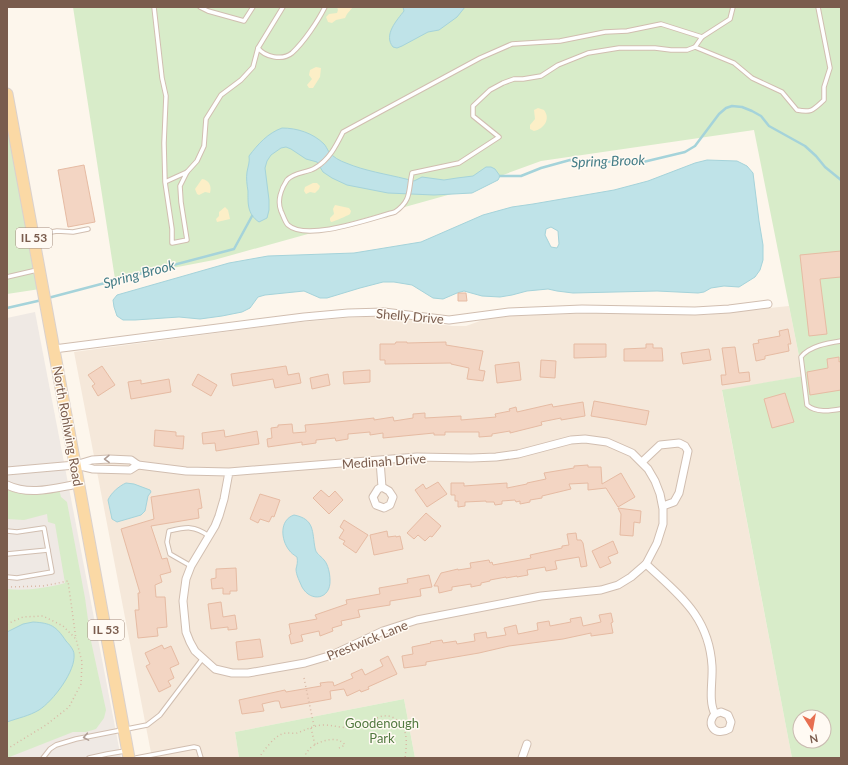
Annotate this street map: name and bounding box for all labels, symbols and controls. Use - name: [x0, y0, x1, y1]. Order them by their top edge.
- water label: Spring Brook: [571, 151, 646, 170]
- road number: IL 53: [16, 228, 52, 248]
- water label: Spring Brook: [101, 256, 177, 291]
- street label: Shelly Drive: [375, 305, 445, 327]
- street label: North Rohlwing Road: [50, 365, 86, 487]
- street label: Medinah Drive: [341, 450, 427, 472]
- one-way arrow: [104, 455, 110, 464]
- street label: Prestwick Lane: [324, 616, 410, 664]
- road number: IL 53: [88, 620, 124, 640]
- north arrow: [792, 709, 832, 749]
- park label: Goodenough Park: [345, 715, 419, 746]
- one-way arrow: [83, 732, 89, 741]
- text: N: [809, 732, 819, 746]

